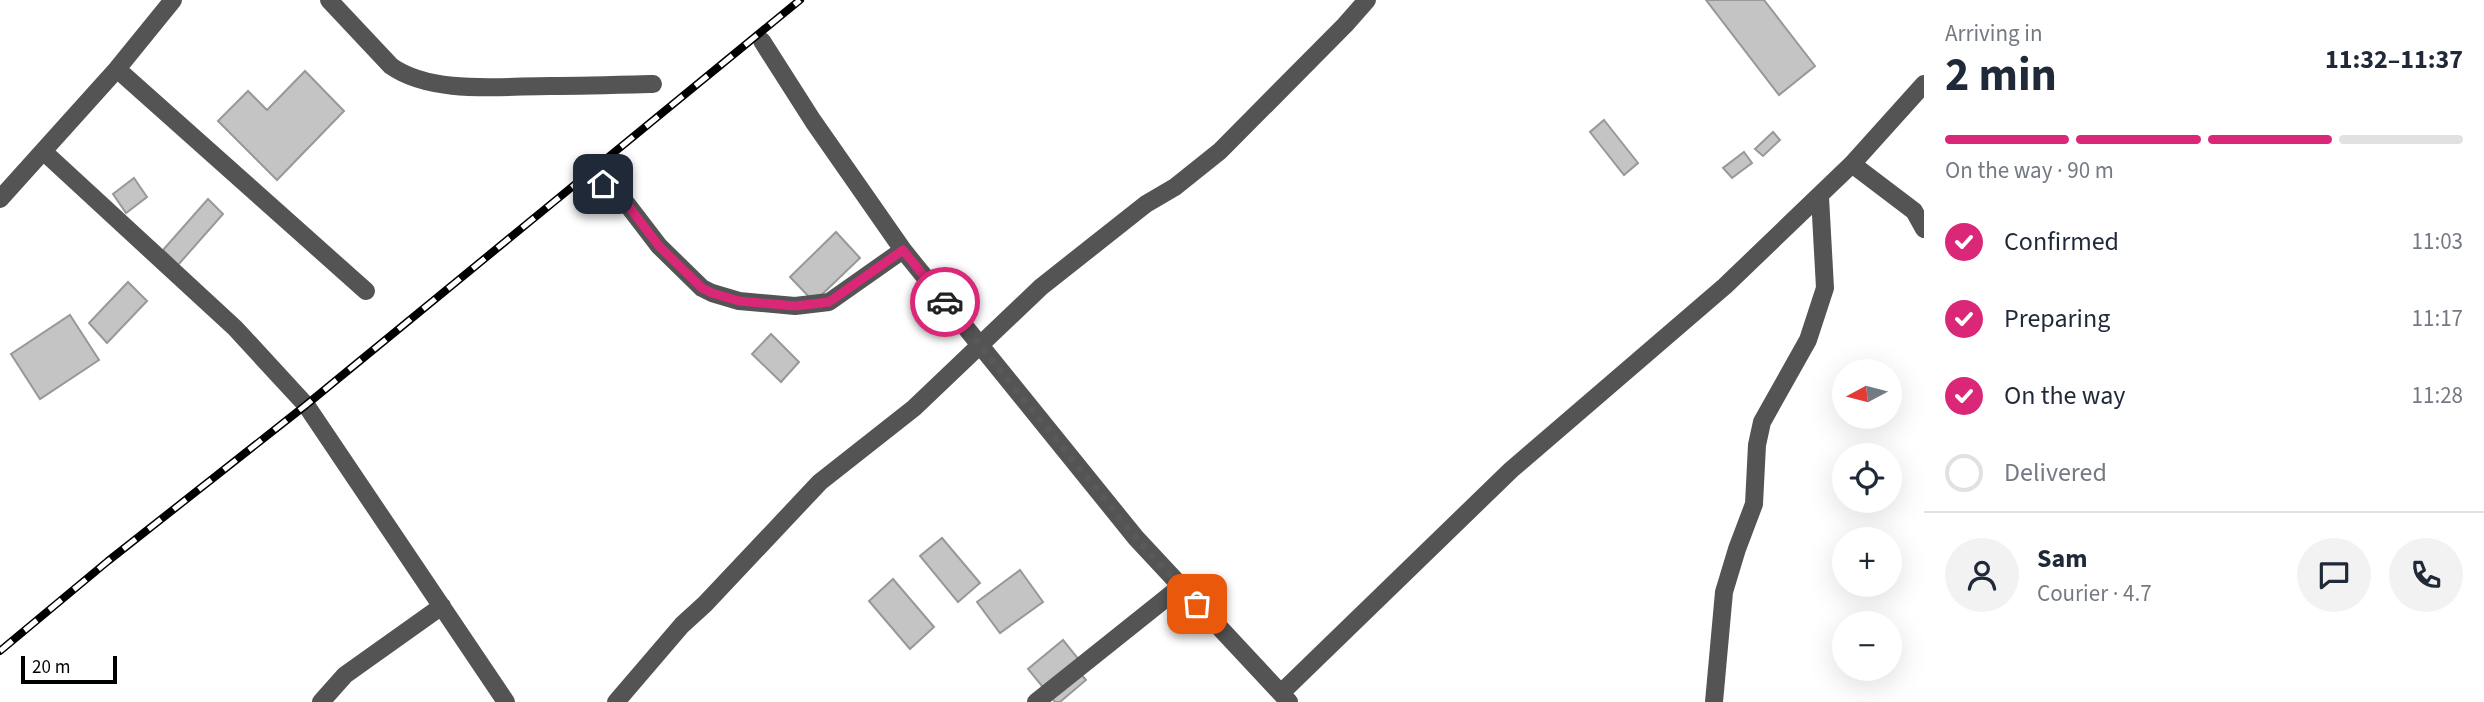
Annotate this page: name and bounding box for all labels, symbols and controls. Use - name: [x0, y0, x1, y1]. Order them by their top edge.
- text: Arriving in: [1945, 17, 2043, 50]
- text: 11:32–11:37: [2325, 41, 2463, 78]
- text: 2 min: [1945, 43, 2057, 108]
- pin: [573, 154, 633, 214]
- text: On the way · 90 m: [1945, 154, 2114, 187]
- icon: home: [584, 165, 622, 203]
- icon: check: [1945, 223, 1983, 261]
- text: Confirmed: [2004, 223, 2119, 260]
- text: 11:03: [2412, 225, 2463, 258]
- courier: [910, 267, 980, 337]
- icon: car: [926, 283, 964, 321]
- icon: check: [1945, 300, 1983, 338]
- text: Preparing: [2004, 300, 2110, 337]
- text: 11:17: [2412, 302, 2463, 335]
- north arrow: [1832, 359, 1902, 429]
- map controls: [1832, 359, 1902, 681]
- icon: check: [1945, 377, 1983, 415]
- text: On the way: [2004, 377, 2125, 414]
- text: 11:28: [2412, 379, 2463, 412]
- button: locate: [1832, 443, 1902, 513]
- text: Delivered: [2004, 454, 2107, 491]
- button: +: [1832, 527, 1902, 597]
- button: person: [1945, 538, 2019, 612]
- button: chat: [2297, 538, 2371, 612]
- button: phone: [2389, 538, 2463, 612]
- text: Sam: [2037, 540, 2087, 577]
- pin: [1167, 574, 1227, 634]
- text: Courier · 4.7: [2037, 577, 2152, 610]
- icon: bag: [1178, 585, 1216, 623]
- button: −: [1832, 611, 1902, 681]
- scale bar: [21, 653, 117, 685]
- text: 20 m: [32, 654, 70, 681]

